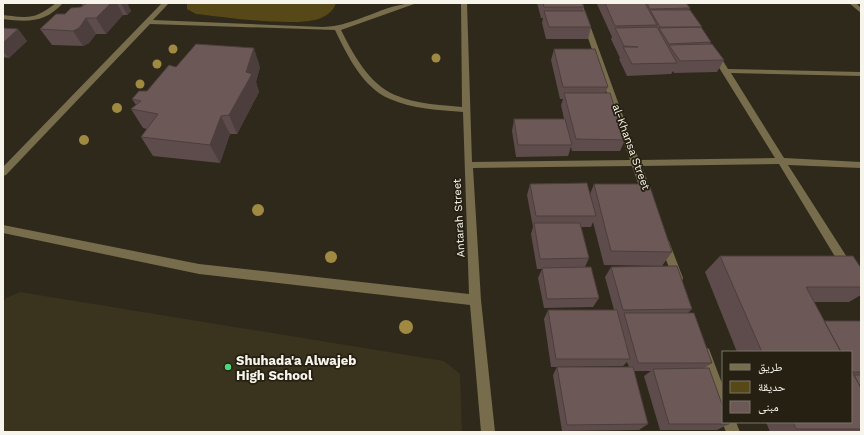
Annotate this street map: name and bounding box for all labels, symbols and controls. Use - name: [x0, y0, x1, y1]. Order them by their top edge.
- street label: al-Khansa Street: [609, 102, 653, 192]
- street label: Antarah Street: [450, 178, 468, 258]
- legend: [722, 351, 852, 423]
- place label: Shuhada'a Alwajeb High School: [236, 353, 356, 383]
- text: طريق: [758, 360, 783, 374]
- marker: Shuhada'a Alwajeb High School: [223, 362, 233, 372]
- text: حديقة: [758, 380, 786, 394]
- text: مبنى: [758, 400, 779, 414]

